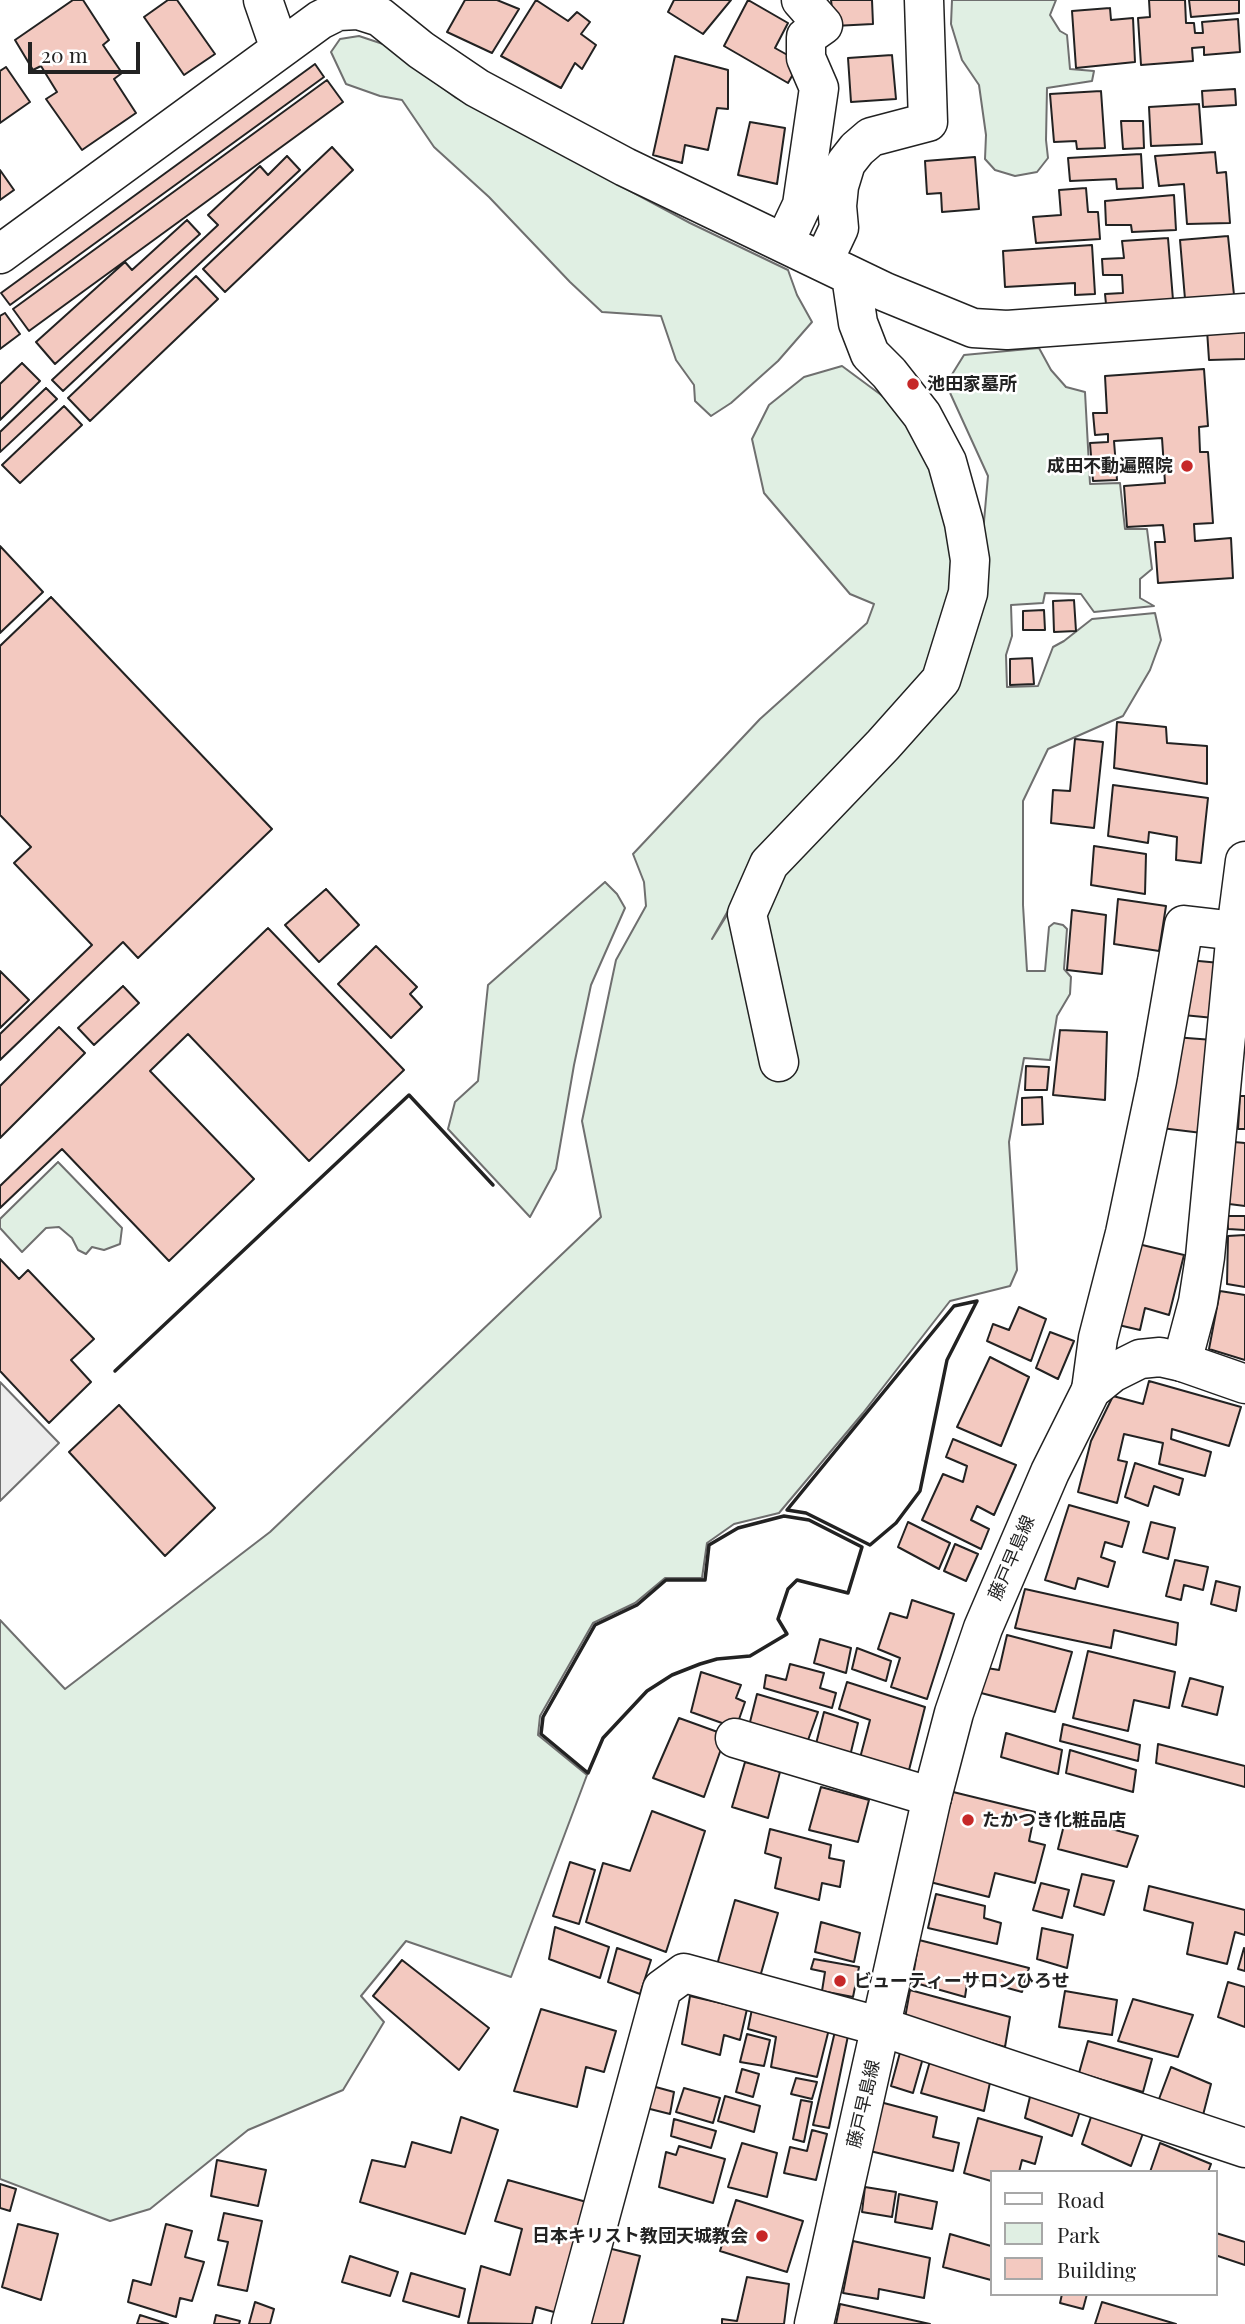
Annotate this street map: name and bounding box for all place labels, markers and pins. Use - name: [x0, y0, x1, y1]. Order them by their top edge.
- place label: 池田家墓所: [927, 373, 1017, 395]
- marker: 池田家墓所: [905, 376, 921, 392]
- place label: 成田不動遍照院: [1047, 455, 1173, 477]
- marker: 成田不動遍照院: [1179, 458, 1195, 474]
- place label: たかつき化粧品店: [982, 1809, 1126, 1831]
- marker: たかつき化粧品店: [960, 1812, 976, 1828]
- place label: ビューティーサロンひろせ: [854, 1970, 1070, 1992]
- marker: ビューティーサロンひろせ: [832, 1973, 848, 1989]
- place label: 日本キリスト教団天城教会: [532, 2225, 748, 2247]
- marker: 日本キリスト教団天城教会: [754, 2228, 770, 2244]

